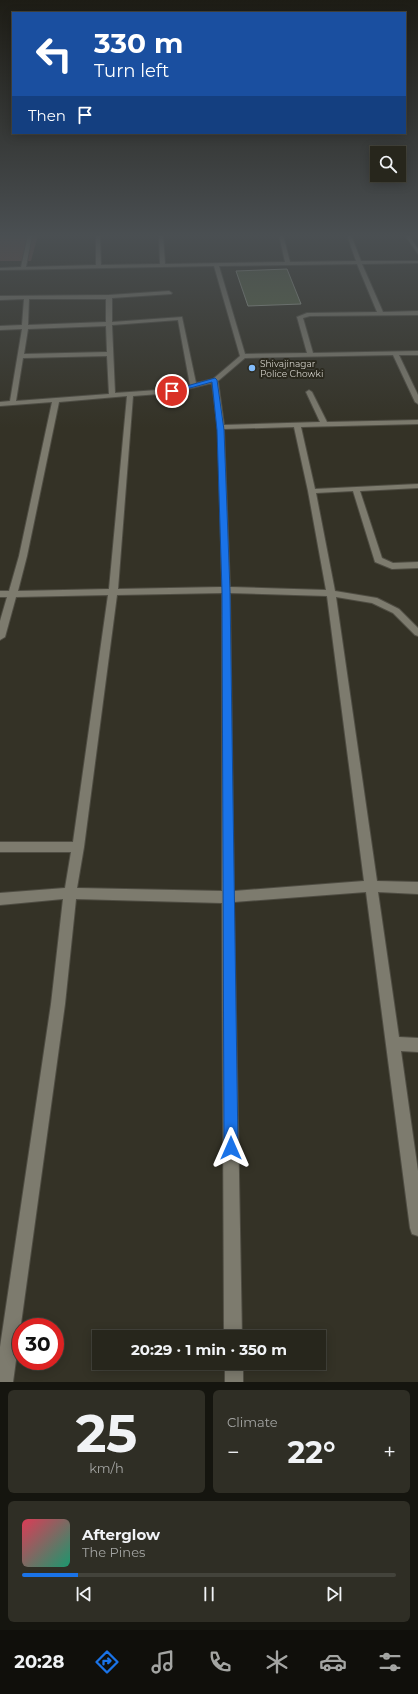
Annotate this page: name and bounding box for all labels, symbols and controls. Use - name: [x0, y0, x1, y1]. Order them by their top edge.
- text: 330 m: [94, 26, 183, 60]
- icon: left: [28, 28, 80, 80]
- text: Turn left: [94, 60, 169, 82]
- icon: arrive: [74, 104, 96, 126]
- text: Then: [28, 106, 66, 125]
- map controls: [370, 146, 406, 182]
- button: search: [370, 146, 406, 182]
- place label: Shivajinagar Police Chowki: [260, 358, 323, 379]
- marker: Shivajinagar Police Chowki: [247, 363, 257, 373]
- pin: [155, 374, 189, 408]
- icon: arrive: [161, 380, 183, 402]
- position arrow: [210, 1127, 252, 1169]
- speed limit sign: 30: [12, 1318, 64, 1370]
- text: 20:29 · 1 min · 350 m: [131, 1340, 287, 1359]
- text: 25: [76, 1402, 137, 1465]
- text: Climate: [227, 1414, 278, 1430]
- text: 22°: [288, 1434, 335, 1471]
- text: −: [227, 1439, 240, 1466]
- text: +: [383, 1439, 396, 1466]
- text: km/h: [89, 1460, 124, 1476]
- text: Afterglow: [82, 1525, 160, 1544]
- text: The Pines: [82, 1544, 145, 1560]
- icon: previous: [73, 1583, 95, 1605]
- icon: pause: [198, 1583, 220, 1605]
- icon: next: [323, 1583, 345, 1605]
- icon: directions: [93, 1648, 121, 1676]
- icon: music: [149, 1648, 177, 1676]
- icon: phone: [206, 1648, 234, 1676]
- icon: climate: [263, 1648, 291, 1676]
- icon: car: [319, 1648, 347, 1676]
- icon: filters: [376, 1648, 404, 1676]
- text: 20:28: [14, 1651, 64, 1673]

